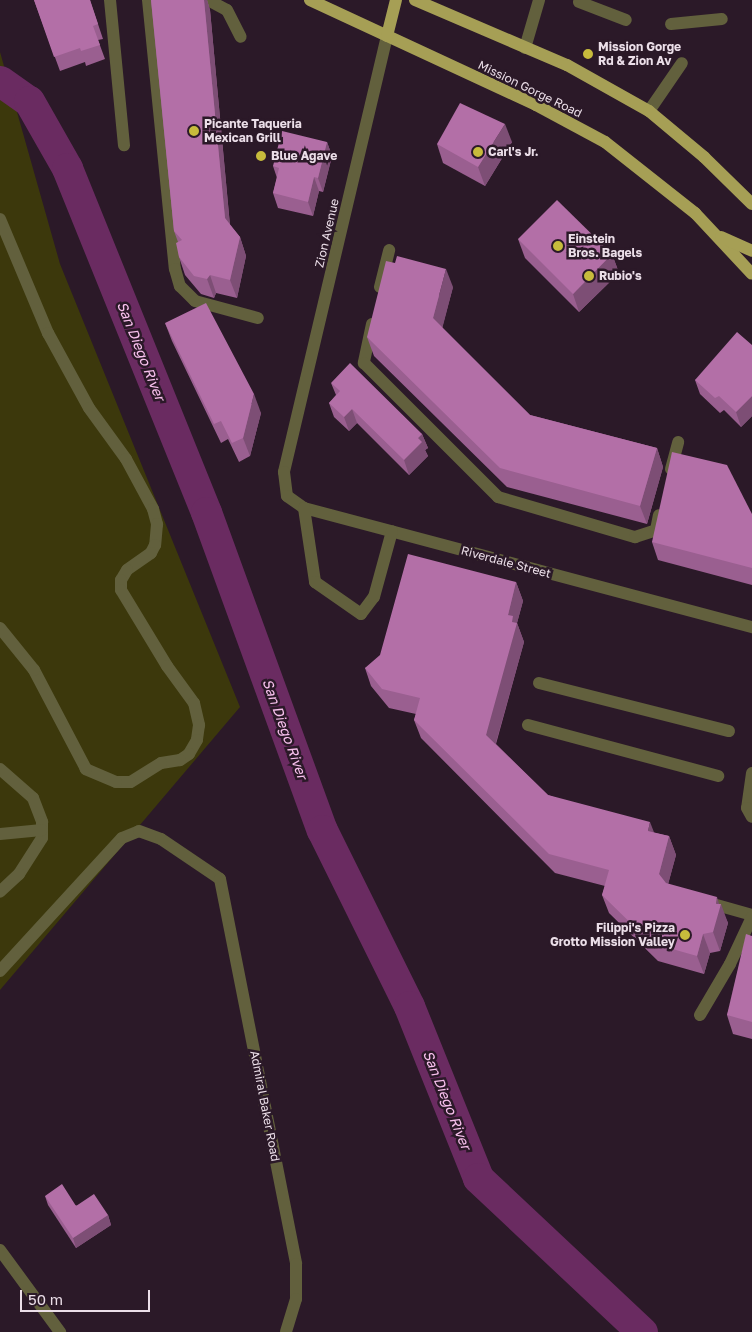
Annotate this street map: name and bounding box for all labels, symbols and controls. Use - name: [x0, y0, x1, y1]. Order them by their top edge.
- place label: Mission Gorge Rd & Zion Av: [598, 40, 681, 68]
- marker: Mission Gorge Rd & Zion Av: [582, 48, 594, 60]
- street label: Mission Gorge Road: [476, 58, 584, 120]
- place label: Picante Taqueria Mexican Grill: [204, 117, 302, 145]
- marker: Picante Taqueria Mexican Grill: [188, 125, 200, 137]
- place label: Carl's Jr.: [488, 145, 539, 159]
- marker: Carl's Jr.: [472, 146, 484, 158]
- place label: Blue Agave: [271, 149, 337, 163]
- marker: Blue Agave: [255, 150, 267, 162]
- street label: Zion Avenue: [312, 197, 342, 269]
- place label: Einstein Bros. Bagels: [568, 232, 642, 260]
- marker: Einstein Bros. Bagels: [552, 240, 564, 252]
- place label: Rubio's: [599, 269, 642, 283]
- marker: Rubio's: [583, 270, 595, 282]
- water label: San Diego River: [113, 299, 169, 403]
- street label: Riverdale Street: [459, 543, 553, 581]
- water label: San Diego River: [259, 677, 311, 781]
- place label: Filippi's Pizza Grotto Mission Valley: [550, 921, 675, 949]
- marker: Filippi's Pizza Grotto Mission Valley: [679, 929, 691, 941]
- water label: San Diego River: [419, 1048, 475, 1152]
- street label: Admiral Baker Road: [247, 1049, 283, 1163]
- scale bar: [22, 1280, 152, 1312]
- text: 50 m: [28, 1290, 63, 1308]

